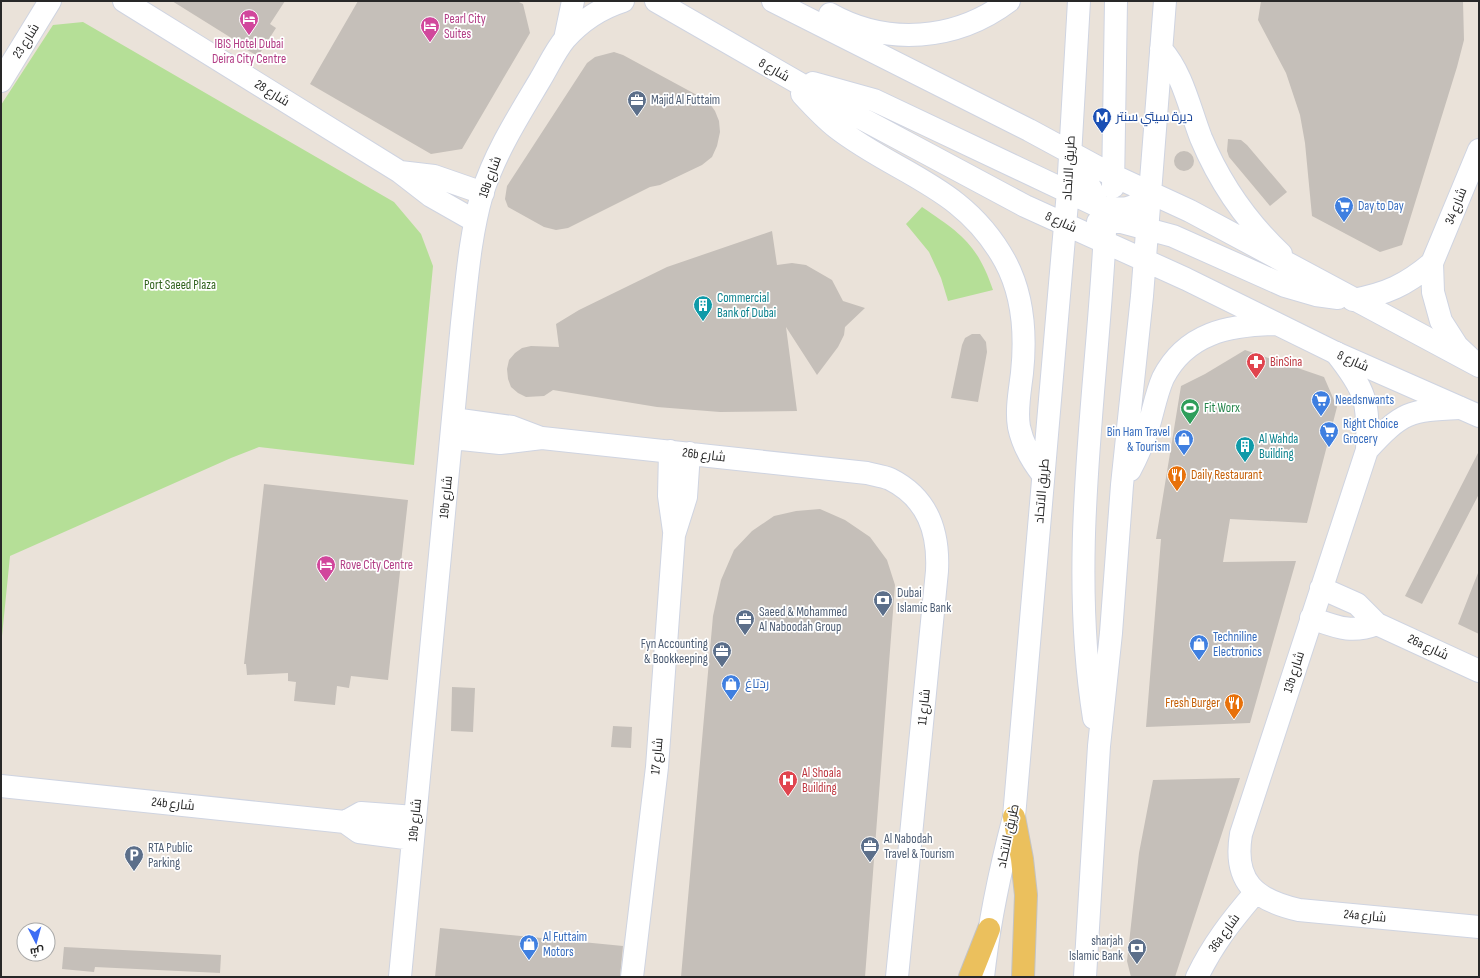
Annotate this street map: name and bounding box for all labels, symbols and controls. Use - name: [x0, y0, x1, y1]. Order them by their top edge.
- hotel icon: IBIS Hotel Dubai Deira City Centre: [238, 8, 260, 36]
- place label: Pearl City Suites: [444, 11, 486, 42]
- hotel icon: Pearl City Suites: [419, 15, 441, 43]
- street label: شارع 23: [9, 21, 43, 61]
- place label: IBIS Hotel Dubai Deira City Centre: [212, 36, 286, 67]
- street label: شارع 8: [756, 55, 792, 85]
- street label: شارع 28: [252, 76, 292, 110]
- office icon: Majid Al Futtaim: [626, 89, 648, 117]
- place label: Majid Al Futtaim: [651, 92, 720, 108]
- metro station icon: ديرة سيتي سنتر: [1091, 106, 1113, 134]
- place label: ديرة سيتي سنتر: [1115, 109, 1193, 127]
- street label: طريق الاتحاد: [1059, 135, 1079, 201]
- street label: 19b شارع: [475, 154, 505, 200]
- street label: شارع 34: [1441, 185, 1471, 227]
- supermarket icon: Day to Day: [1333, 195, 1355, 223]
- place label: Day to Day: [1358, 198, 1404, 214]
- street label: شارع 8: [1043, 208, 1079, 236]
- park label: Port Saeed Plaza: [144, 277, 216, 293]
- place label: Commercial Bank of Dubai: [717, 290, 776, 321]
- building icon: Commercial Bank of Dubai: [692, 294, 714, 322]
- street label: شارع 8: [1335, 347, 1371, 375]
- pharmacy icon: BinSina: [1245, 351, 1267, 379]
- place label: BinSina: [1270, 354, 1302, 370]
- supermarket icon: Needsnwants: [1310, 389, 1332, 417]
- place label: Needsnwants: [1335, 392, 1394, 408]
- sports icon: Fit Worx: [1179, 397, 1201, 425]
- place label: Fit Worx: [1204, 400, 1240, 416]
- place label: Right Choice Grocery: [1343, 416, 1398, 447]
- supermarket icon: Right Choice Grocery: [1318, 420, 1340, 448]
- place label: Bin Ham Travel & Tourism: [1107, 424, 1170, 455]
- shop icon: Bin Ham Travel & Tourism: [1173, 428, 1195, 456]
- place label: Al Wahda Building: [1258, 431, 1298, 462]
- building icon: Al Wahda Building: [1234, 435, 1256, 463]
- street label: 26b شارع: [681, 444, 727, 466]
- street label: طريق الاتحاد: [1031, 458, 1053, 524]
- restaurant icon: Daily Restaurant: [1166, 464, 1188, 492]
- place label: Daily Restaurant: [1191, 467, 1262, 483]
- street label: 19b شارع: [436, 475, 456, 519]
- hotel icon: Rove City Centre: [315, 554, 337, 582]
- place label: Rove City Centre: [340, 557, 413, 573]
- place label: Dubai Islamic Bank: [897, 585, 951, 616]
- bank icon: Dubai Islamic Bank: [872, 589, 894, 617]
- place label: Saeed & Mohammed Al Naboodah Group: [758, 604, 847, 635]
- office icon: Saeed & Mohammed Al Naboodah Group: [734, 608, 756, 636]
- place label: Techniline Electronics: [1213, 629, 1262, 660]
- street label: 26a شارع: [1405, 631, 1451, 663]
- shop icon: Techniline Electronics: [1188, 633, 1210, 661]
- place label: Fyn Accounting & Bookkeeping: [641, 636, 708, 667]
- office icon: Fyn Accounting & Bookkeeping: [711, 640, 733, 668]
- street label: 13b شارع: [1280, 649, 1308, 695]
- shop icon: ردتاغ: [720, 673, 742, 701]
- place label: ردتاغ: [745, 676, 769, 692]
- street label: شارع 11: [914, 688, 934, 726]
- restaurant icon: Fresh Burger: [1223, 692, 1245, 720]
- place label: Fresh Burger: [1165, 695, 1220, 711]
- street label: شارع 17: [647, 737, 667, 775]
- place label: Al Shoala Building: [801, 765, 841, 796]
- hospital icon: Al Shoala Building: [777, 769, 799, 797]
- street label: 24b شارع: [151, 794, 195, 814]
- street label: 19b شارع: [405, 798, 425, 842]
- street label: طريق الاتحاد: [993, 803, 1023, 869]
- place label: Al Nabodah Travel & Tourism: [883, 831, 954, 862]
- office icon: Al Nabodah Travel & Tourism: [859, 835, 881, 863]
- place label: RTA Public Parking: [148, 840, 193, 871]
- parking icon: RTA Public Parking: [123, 844, 145, 872]
- street label: 24a شارع: [1343, 906, 1387, 926]
- street label: 36a شارع: [1205, 911, 1243, 955]
- north arrow: [16, 922, 56, 962]
- place label: Al Futtaim Motors: [542, 929, 587, 960]
- shop icon: Al Futtaim Motors: [518, 933, 540, 961]
- place label: sharjah Islamic Bank: [1069, 933, 1123, 964]
- bank icon: sharjah Islamic Bank: [1126, 937, 1148, 965]
- text: ش: [29, 944, 45, 959]

